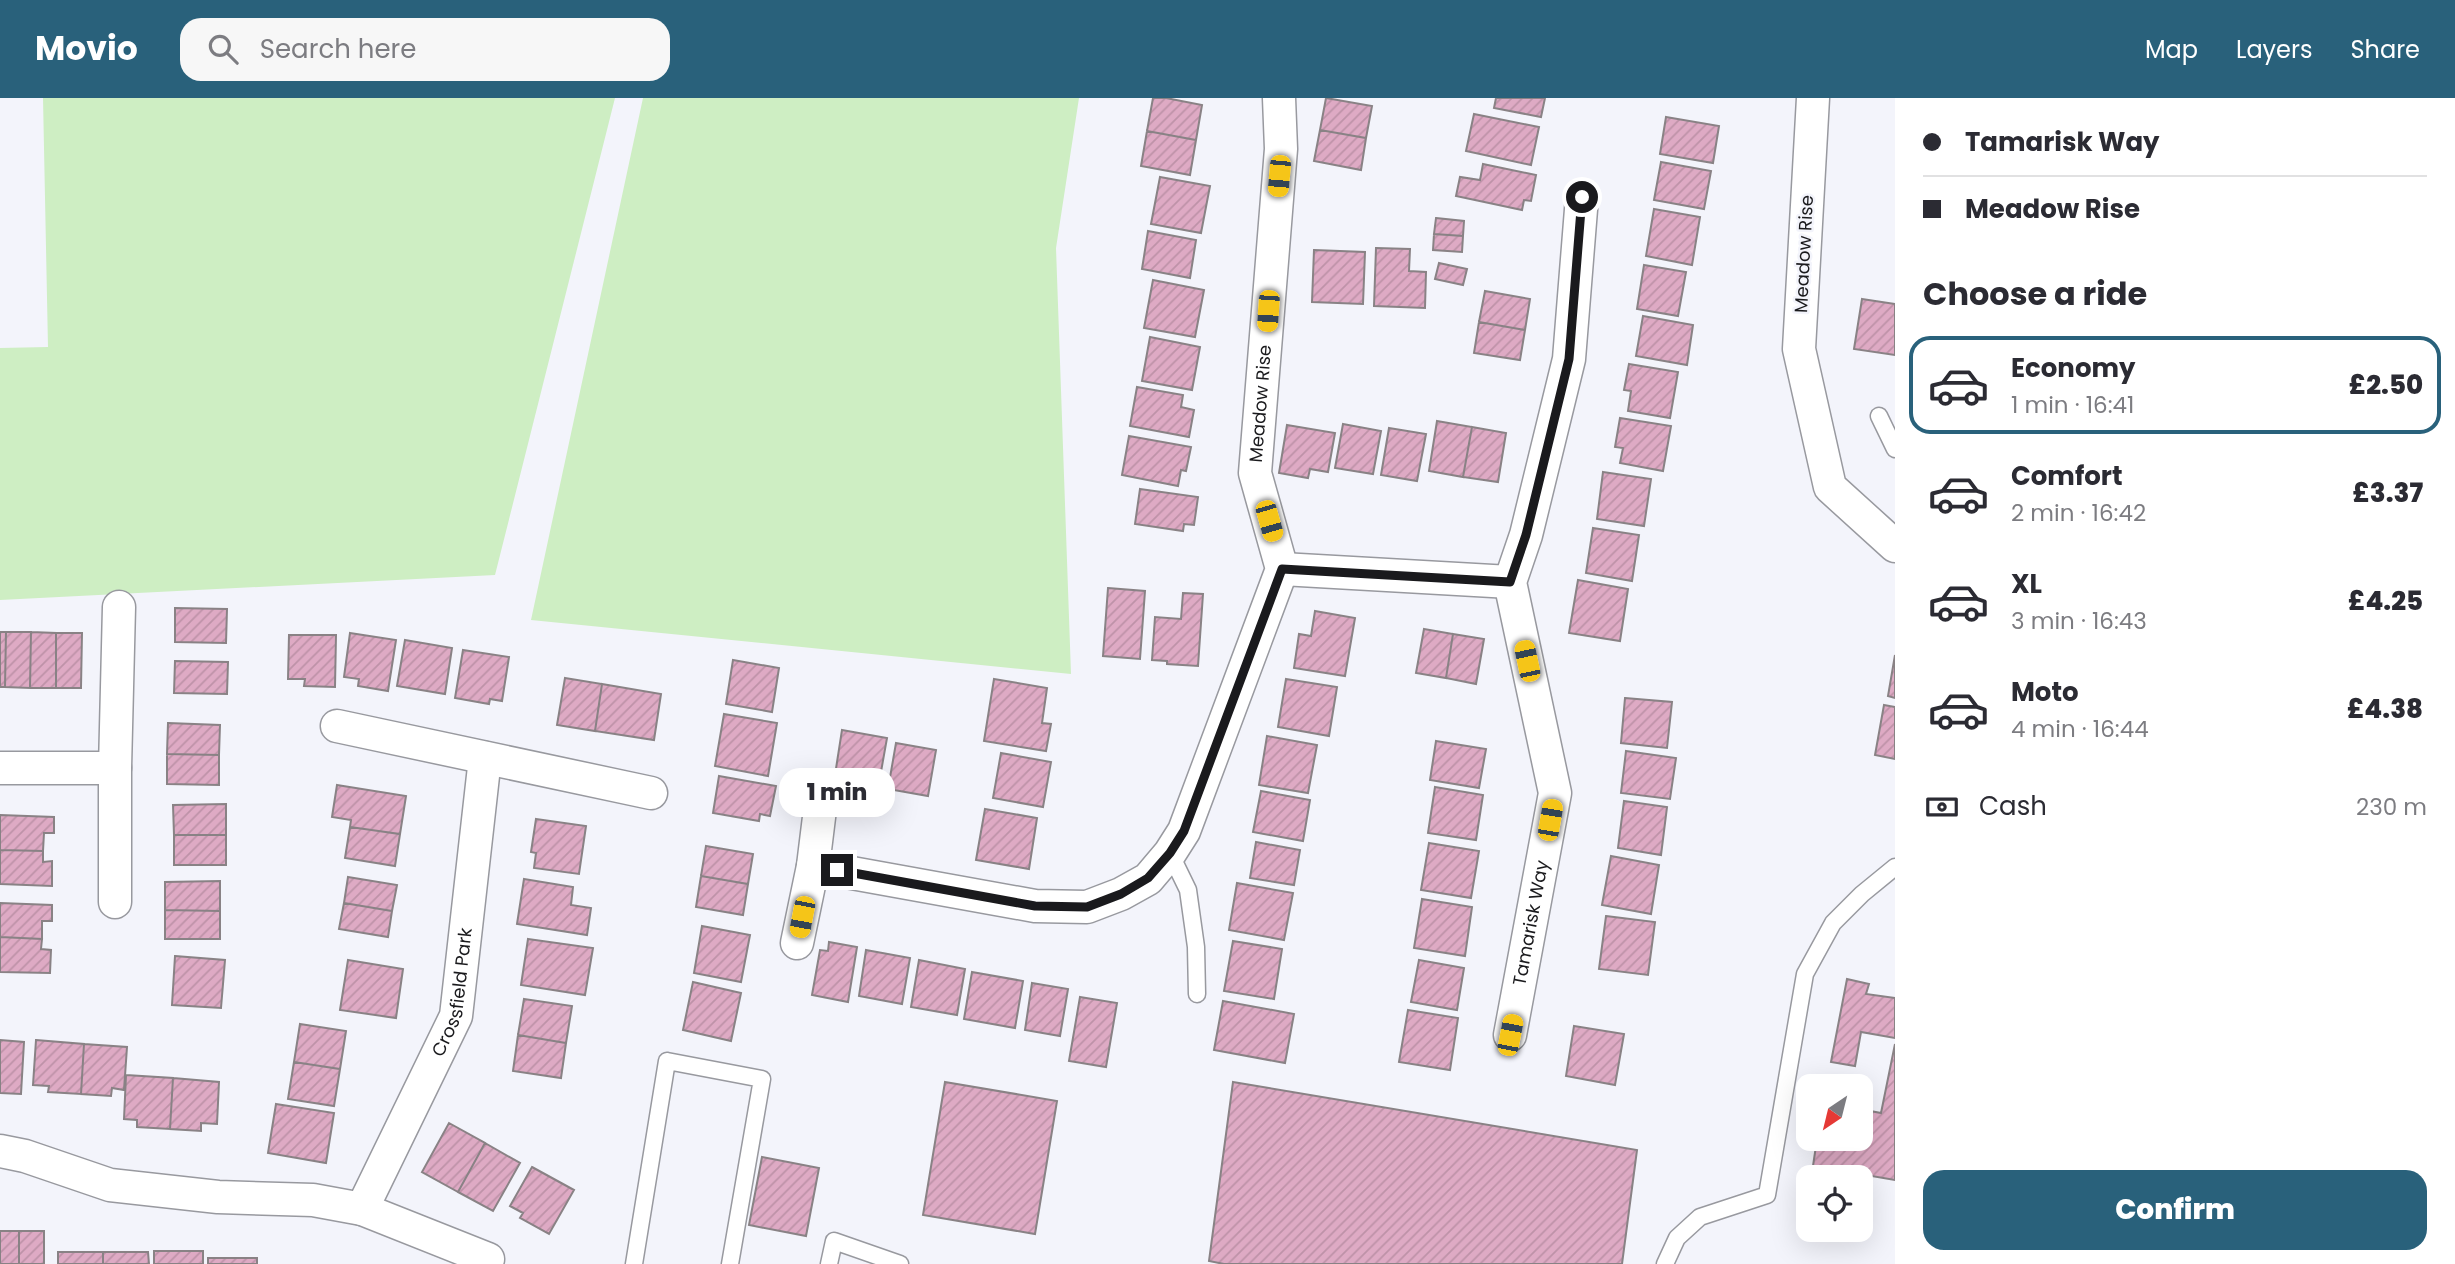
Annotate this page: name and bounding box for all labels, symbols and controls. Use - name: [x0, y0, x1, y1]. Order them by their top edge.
- search box: [180, 18, 670, 81]
- text: Movio: [35, 25, 138, 72]
- icon: search: [204, 30, 242, 68]
- text: Search here: [260, 31, 416, 67]
- text: Map: [2145, 33, 2198, 66]
- text: Layers: [2236, 33, 2312, 66]
- text: Share: [2350, 33, 2420, 66]
- text: Tamarisk Way: [1965, 124, 2160, 160]
- car: [1267, 154, 1292, 198]
- route start: [1566, 181, 1598, 213]
- text: Meadow Rise: [1965, 191, 2140, 227]
- street label: Meadow Rise: [1788, 194, 1819, 314]
- text: Choose a ride: [1923, 271, 2147, 316]
- car: [1257, 289, 1280, 333]
- street label: Meadow Rise: [1243, 344, 1277, 464]
- text: Economy: [2011, 350, 2135, 386]
- icon: car: [1927, 354, 1990, 417]
- text: £2.50: [2349, 367, 2423, 403]
- text: 1 min · 16:41: [2011, 389, 2134, 421]
- text: Comfort: [2011, 458, 2123, 494]
- icon: car: [1927, 462, 1990, 525]
- text: £3.37: [2352, 475, 2423, 511]
- text: 2 min · 16:42: [2011, 497, 2146, 529]
- car: [1254, 498, 1285, 544]
- text: XL: [2011, 566, 2042, 602]
- icon: car: [1927, 570, 1990, 633]
- text: £4.25: [2348, 583, 2423, 619]
- text: 3 min · 16:43: [2011, 605, 2147, 637]
- car: [1513, 638, 1542, 684]
- text: Moto: [2011, 674, 2079, 710]
- icon: car: [1927, 678, 1990, 741]
- text: £4.38: [2347, 691, 2423, 727]
- text: 4 min · 16:44: [2011, 713, 2149, 745]
- callout: 1 min: [779, 768, 895, 818]
- text: 1 min: [807, 776, 867, 808]
- icon: cash: [1923, 788, 1961, 826]
- text: Cash: [1979, 788, 2047, 824]
- text: 230 m: [2356, 791, 2427, 823]
- car: [1537, 797, 1564, 843]
- route end: [821, 854, 853, 886]
- street label: Tamarisk Way: [1506, 858, 1554, 988]
- car: [788, 894, 817, 940]
- street label: Crossfield Park: [425, 926, 478, 1061]
- car: [1496, 1012, 1525, 1058]
- north arrow: [1796, 1074, 1872, 1152]
- map controls: [1796, 1074, 1873, 1242]
- button: locate: [1796, 1165, 1873, 1242]
- button: Confirm: [1923, 1170, 2427, 1250]

